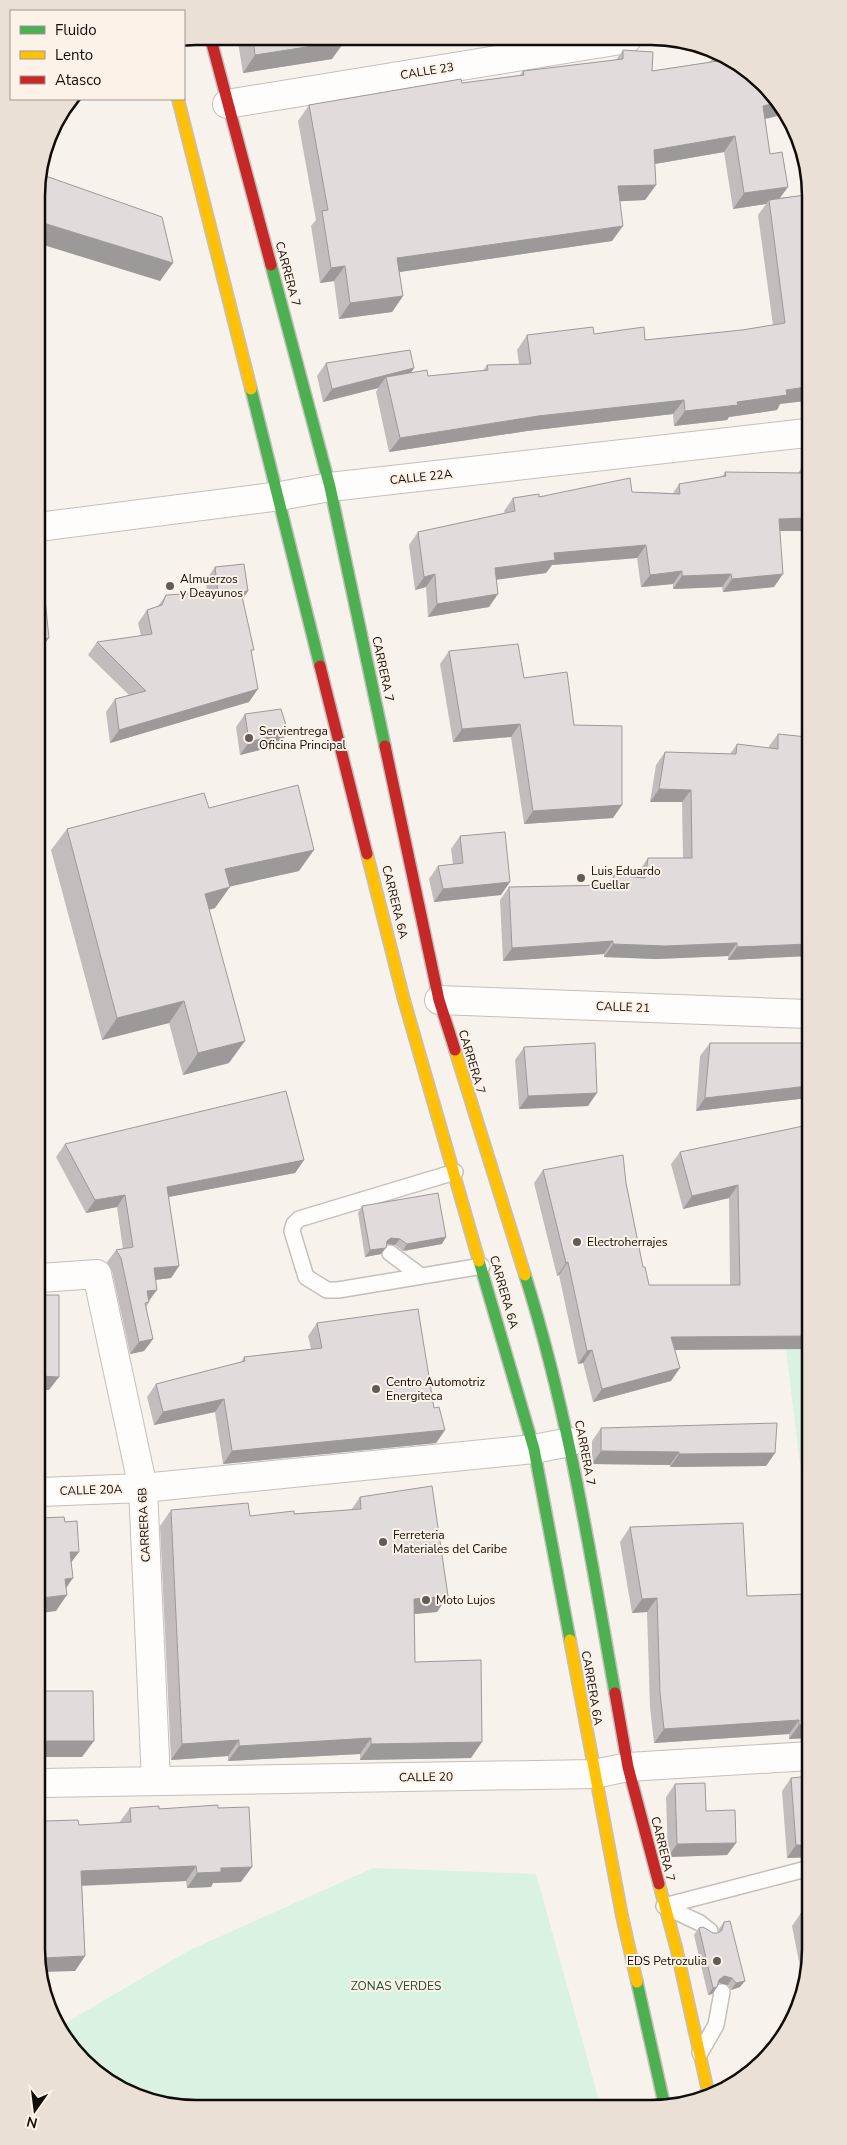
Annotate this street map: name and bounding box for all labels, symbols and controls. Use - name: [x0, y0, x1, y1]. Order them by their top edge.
- legend: [10, 10, 185, 100]
- text: Fluido: [55, 20, 97, 40]
- text: Lento: [55, 45, 93, 65]
- street label: CALLE 23: [399, 59, 455, 83]
- text: Atasco: [55, 70, 101, 90]
- street label: CARRERA 7: [272, 240, 304, 308]
- street label: CALLE 22A: [389, 466, 453, 488]
- place label: Almuerzos y Deayunos: [180, 571, 243, 601]
- marker: Almuerzos y Deayunos: [164, 580, 176, 592]
- street label: CARRERA 7: [368, 635, 398, 703]
- place label: Servientrega Oficina Principal: [259, 723, 347, 753]
- marker: Servientrega Oficina Principal: [243, 732, 255, 744]
- place label: Luis Eduardo Cuellar: [591, 863, 661, 893]
- street label: CARRERA 6A: [378, 864, 412, 941]
- marker: Luis Eduardo Cuellar: [575, 872, 587, 884]
- street label: CALLE 21: [596, 998, 650, 1016]
- street label: CARRERA 7: [455, 1028, 489, 1096]
- place label: Electroherrajes: [587, 1234, 668, 1250]
- marker: Electroherrajes: [571, 1236, 583, 1248]
- street label: CARRERA 6A: [486, 1254, 522, 1331]
- place label: Centro Automotriz Energiteca: [386, 1374, 485, 1404]
- marker: Centro Automotriz Energiteca: [370, 1383, 382, 1395]
- street label: CARRERA 7: [571, 1419, 599, 1487]
- street label: CALLE 20A: [59, 1481, 123, 1499]
- street label: CARRERA 6B: [134, 1487, 154, 1563]
- place label: Ferreteria Materiales del Caribe: [393, 1527, 507, 1557]
- marker: Ferreteria Materiales del Caribe: [377, 1536, 389, 1548]
- place label: Moto Lujos: [436, 1592, 495, 1608]
- marker: Moto Lujos: [420, 1594, 432, 1606]
- street label: CARRERA 6A: [578, 1650, 606, 1727]
- street label: CALLE 20: [399, 1769, 453, 1785]
- street label: CARRERA 7: [647, 1815, 679, 1883]
- place label: EDS Petrozulia: [627, 1953, 707, 1969]
- marker: EDS Petrozulia: [711, 1955, 723, 1967]
- park label: ZONAS VERDES: [351, 1978, 441, 1994]
- north arrow: [10, 2085, 60, 2135]
- text: N: [25, 2112, 39, 2133]

